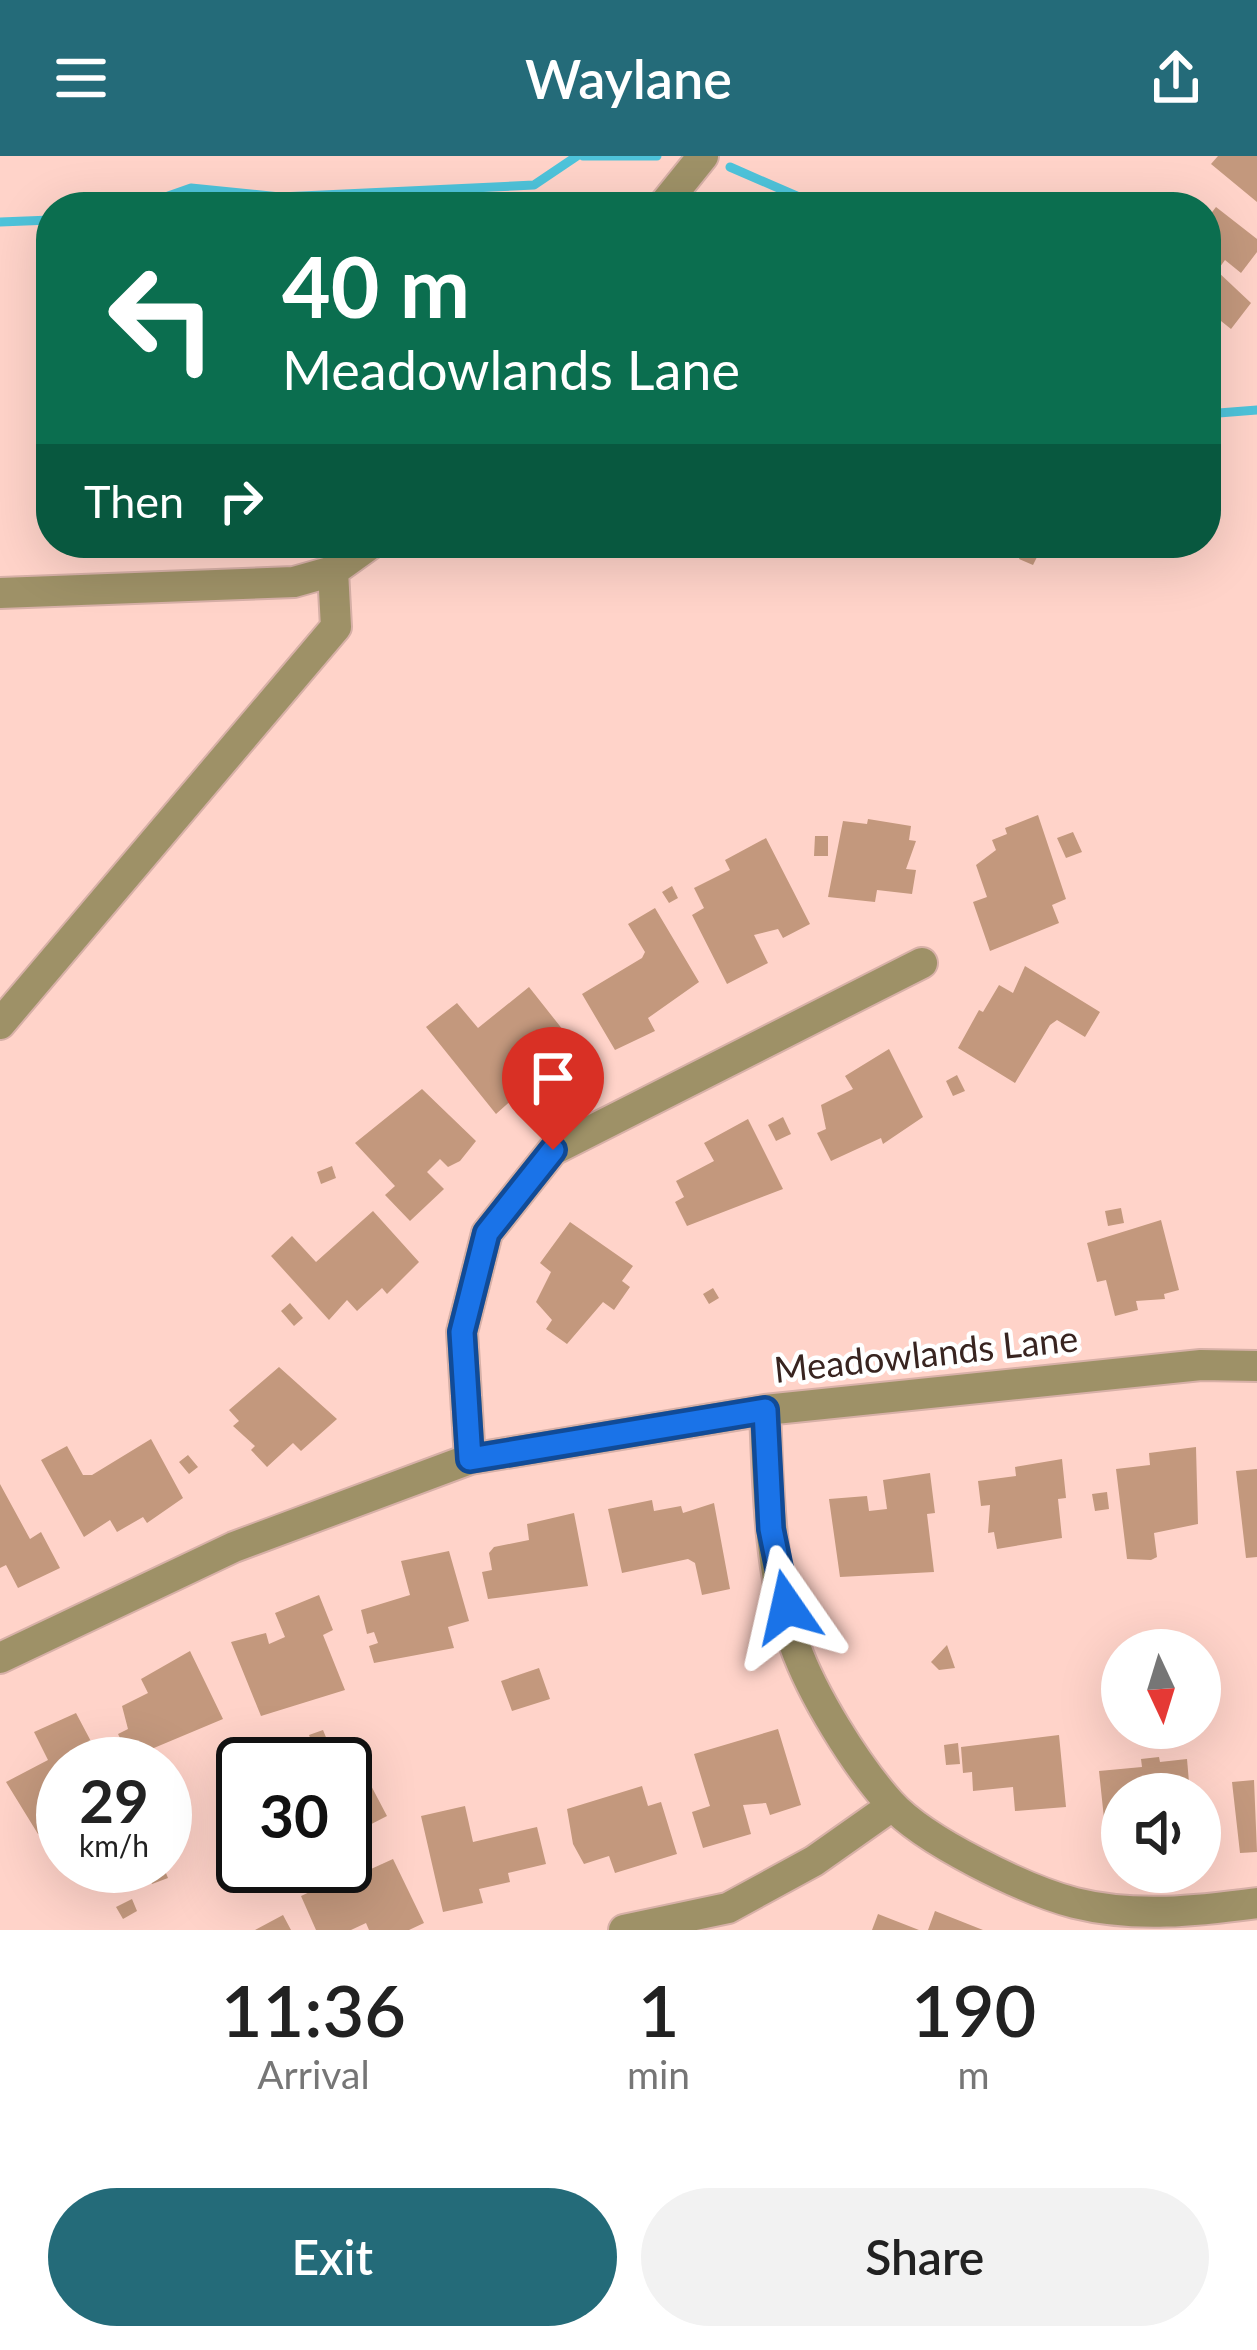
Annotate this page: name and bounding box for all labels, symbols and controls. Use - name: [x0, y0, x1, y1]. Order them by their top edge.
- icon: menu: [48, 45, 114, 111]
- icon: share: [1143, 45, 1209, 111]
- text: Waylane: [525, 46, 732, 111]
- text: 40 m: [282, 235, 470, 336]
- icon: left: [84, 240, 240, 396]
- text: Meadowlands Lane: [282, 337, 740, 402]
- icon: right: [208, 468, 274, 534]
- text: Then: [84, 474, 184, 528]
- pin: [502, 1027, 604, 1150]
- icon: arrive: [520, 1045, 586, 1111]
- street label: Meadowlands Lane: [772, 1315, 1080, 1391]
- position arrow: [724, 1544, 850, 1670]
- north arrow: [1101, 1629, 1221, 1749]
- map controls: [1101, 1629, 1221, 1893]
- speed limit sign: 30: [216, 1737, 372, 1893]
- text: 29: [79, 1764, 149, 1836]
- button: sound: [1101, 1773, 1221, 1893]
- text: km/h: [79, 1827, 149, 1863]
- text: 11:36: [221, 1966, 406, 2052]
- text: 1: [638, 1966, 679, 2052]
- text: 190: [911, 1966, 1036, 2052]
- text: Arrival: [257, 2051, 370, 2097]
- text: min: [627, 2051, 690, 2097]
- text: m: [958, 2051, 990, 2097]
- button: Exit: [48, 2188, 617, 2326]
- button: Share: [641, 2188, 1209, 2326]

